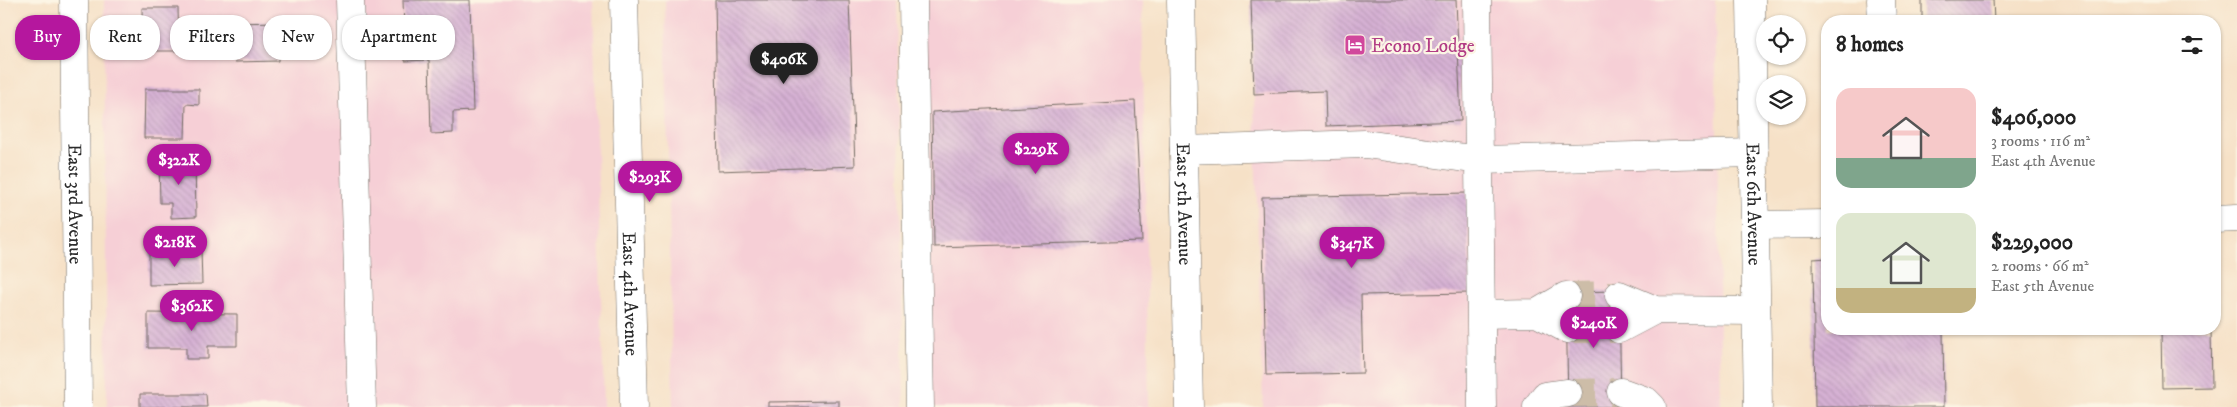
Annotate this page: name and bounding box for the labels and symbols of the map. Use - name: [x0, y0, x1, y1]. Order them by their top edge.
- hotel icon: Econo Lodge: [1343, 33, 1367, 57]
- place label: Econo Lodge: [1371, 35, 1475, 58]
- pin: $406K: [749, 42, 819, 85]
- pin: $229K: [1001, 132, 1071, 175]
- street label: East 6th Avenue: [1740, 142, 1766, 266]
- street label: East 5th Avenue: [1171, 143, 1196, 266]
- street label: East 3rd Avenue: [62, 144, 87, 265]
- pin: $322K: [144, 144, 214, 186]
- pin: $293K: [615, 160, 685, 203]
- pin: $218K: [140, 226, 210, 268]
- pin: $347K: [1317, 226, 1387, 269]
- street label: East 4th Avenue: [617, 232, 643, 356]
- pin: $362K: [157, 290, 227, 332]
- pin: $240K: [1559, 306, 1629, 349]

